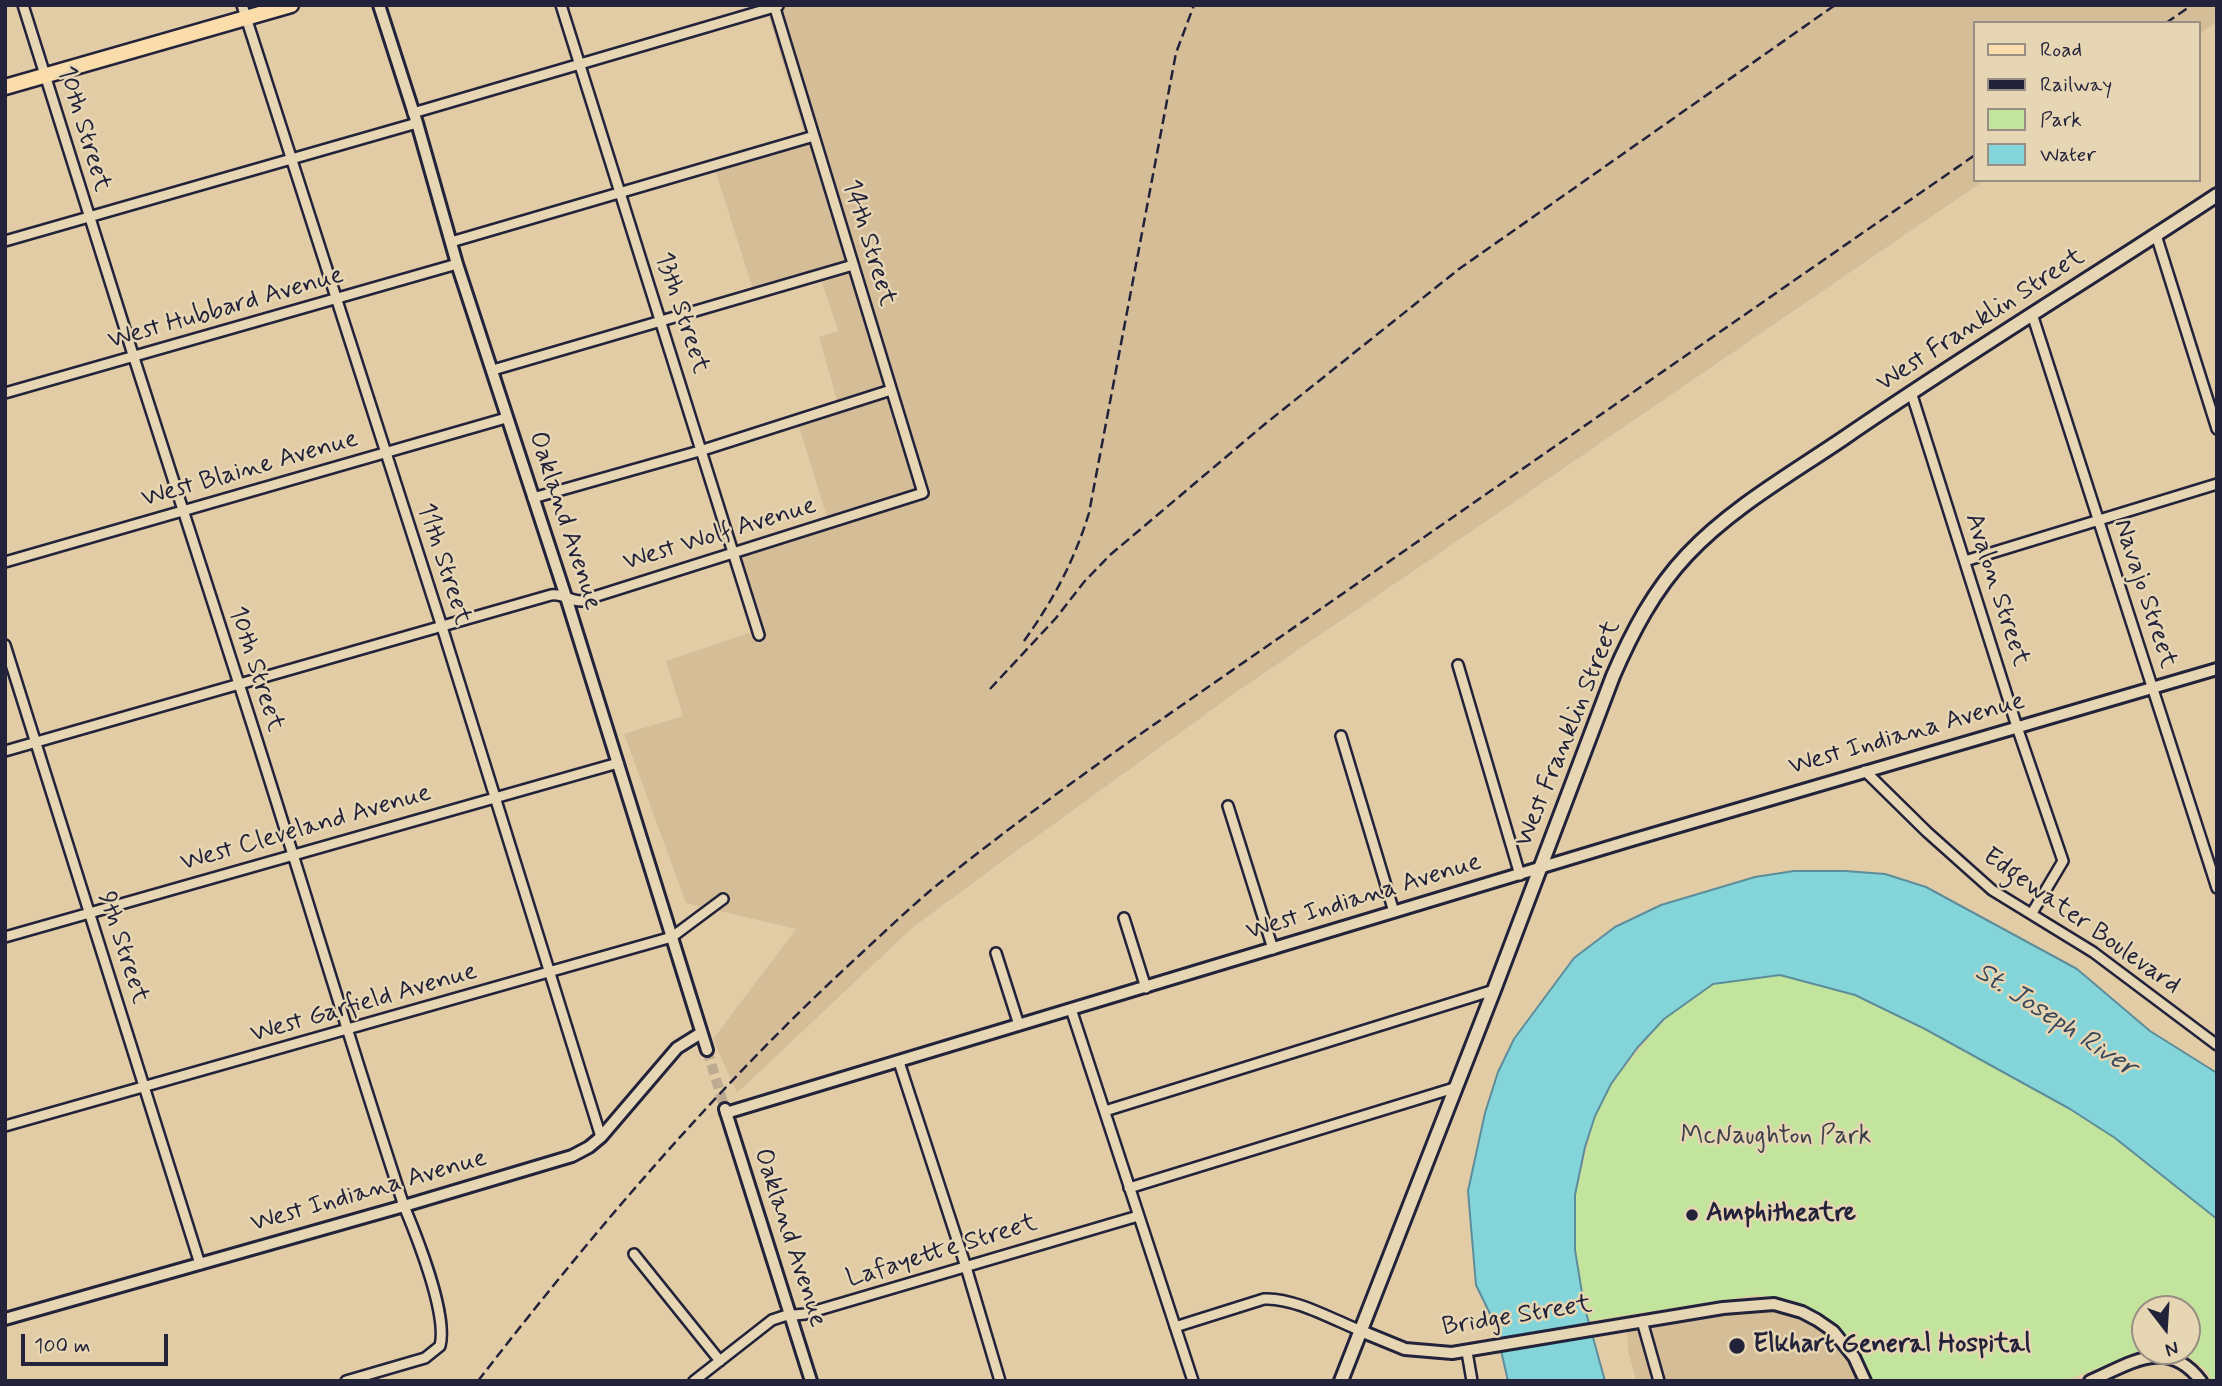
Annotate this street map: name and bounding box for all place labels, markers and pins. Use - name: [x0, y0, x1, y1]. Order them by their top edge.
- place label: Amphitheatre: [1706, 1199, 1856, 1231]
- marker: Amphitheatre: [1684, 1207, 1700, 1223]
- place label: Elkhart General Hospital: [1753, 1330, 2031, 1362]
- marker: Elkhart General Hospital: [1727, 1336, 1747, 1356]

